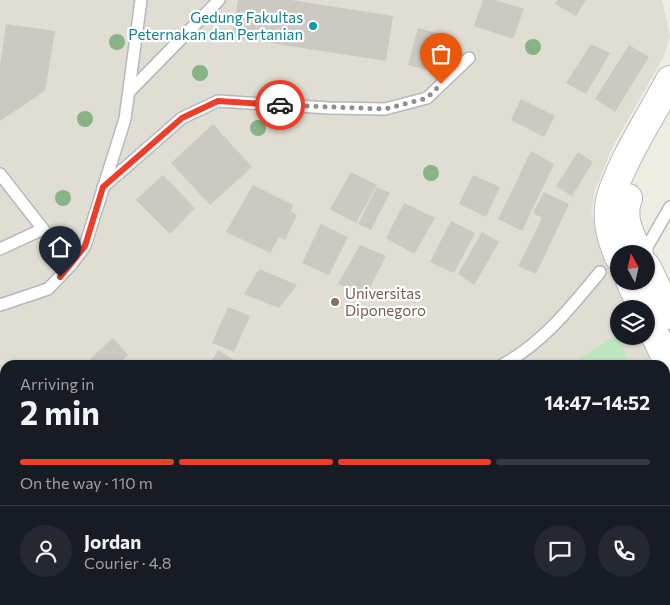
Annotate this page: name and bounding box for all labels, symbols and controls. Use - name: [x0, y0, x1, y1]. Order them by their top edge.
- place label: Gedung Fakultas Peternakan dan Pertanian: [128, 8, 303, 43]
- marker: Gedung Fakultas Peternakan dan Pertanian: [307, 20, 319, 32]
- pin: [420, 33, 462, 84]
- icon: bag: [427, 40, 455, 68]
- courier: [255, 80, 305, 130]
- icon: car: [266, 91, 294, 119]
- pin: [39, 226, 81, 277]
- icon: home: [46, 233, 74, 261]
- north arrow: [610, 245, 655, 290]
- map controls: [610, 245, 655, 345]
- place label: Universitas Diponegoro: [345, 284, 426, 319]
- marker: Universitas Diponegoro: [329, 296, 341, 308]
- button: layers: [610, 300, 655, 345]
- text: Arriving in: [20, 374, 94, 393]
- text: 14:47–14:52: [544, 391, 650, 414]
- text: 2 min: [20, 392, 100, 432]
- text: On the way · 110 m: [20, 473, 153, 492]
- button: person: [20, 525, 72, 577]
- button: chat: [534, 525, 586, 577]
- button: phone: [598, 525, 650, 577]
- text: Jordan: [84, 530, 141, 553]
- text: Courier · 4.8: [84, 553, 171, 572]

